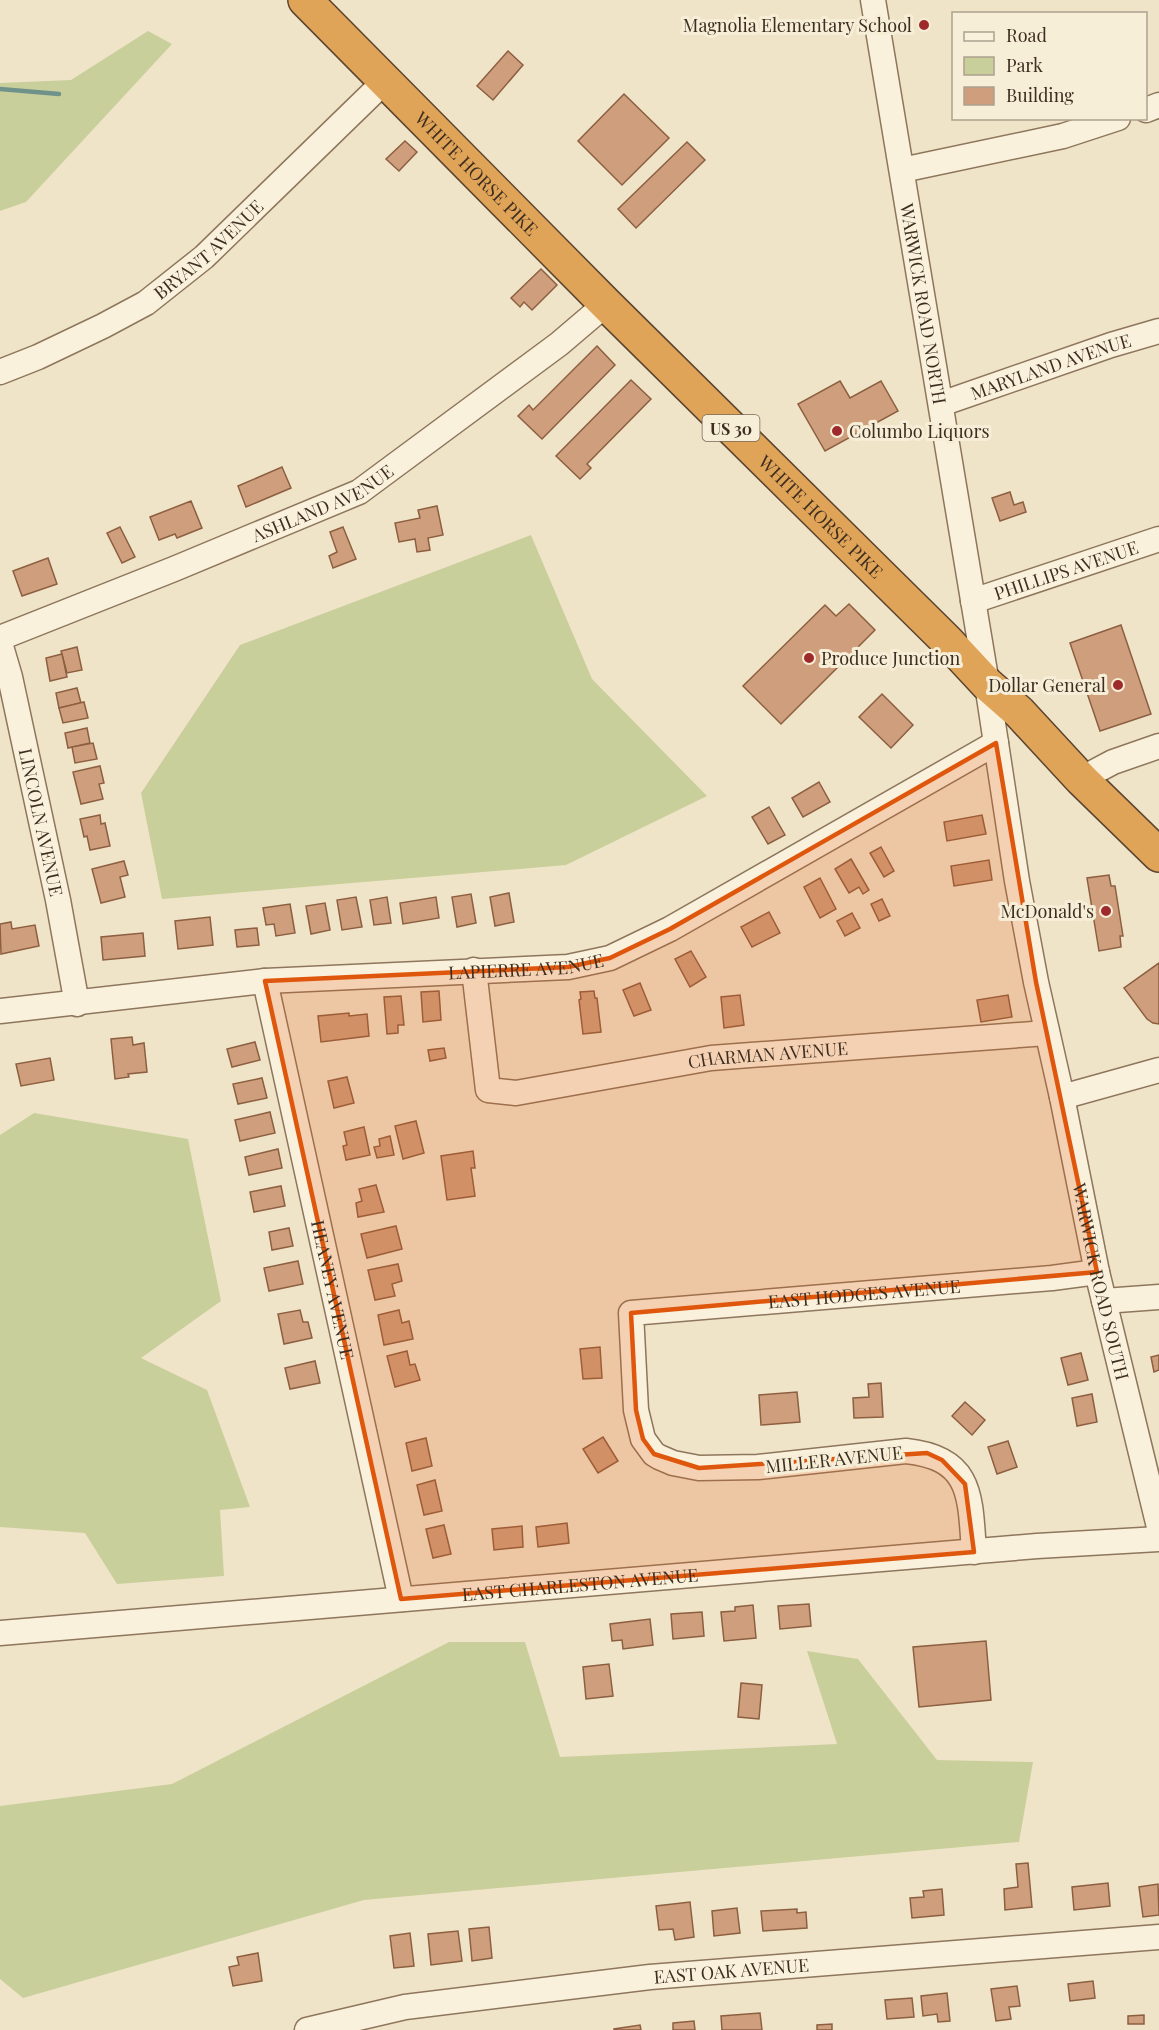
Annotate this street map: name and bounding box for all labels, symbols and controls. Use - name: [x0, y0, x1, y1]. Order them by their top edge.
- legend: [952, 12, 1147, 120]
- place label: Magnolia Elementary School: [683, 13, 912, 37]
- marker: Magnolia Elementary School: [917, 18, 931, 32]
- text: Road: [1006, 23, 1047, 47]
- text: Park: [1006, 53, 1043, 77]
- text: Building: [1006, 83, 1074, 107]
- street label: WHITE HORSE PIKE: [409, 105, 543, 241]
- street label: BRYANT AVENUE: [149, 194, 268, 304]
- street label: WARWICK ROAD NORTH: [895, 201, 952, 406]
- street label: MARYLAND AVENUE: [967, 328, 1134, 405]
- road number: US 30: [702, 415, 760, 441]
- place label: Columbo Liquors: [849, 419, 990, 443]
- marker: Columbo Liquors: [830, 424, 844, 438]
- street label: WHITE HORSE PIKE: [753, 449, 888, 583]
- street label: ASHLAND AVENUE: [247, 459, 398, 548]
- street label: PHILLIPS AVENUE: [991, 535, 1141, 605]
- place label: Produce Junction: [821, 646, 960, 670]
- marker: Produce Junction: [802, 651, 816, 665]
- place label: Dollar General: [988, 673, 1106, 697]
- marker: Dollar General: [1111, 678, 1125, 692]
- street label: LINCOLN AVENUE: [14, 746, 69, 899]
- place label: McDonald's: [1000, 899, 1094, 923]
- marker: McDonald's: [1099, 904, 1113, 918]
- street label: LAPIERRE AVENUE: [448, 948, 606, 985]
- street label: CHARMAN AVENUE: [686, 1036, 849, 1074]
- street label: WARWICK ROAD SOUTH: [1067, 1180, 1135, 1382]
- street label: HEANEY AVENUE: [306, 1218, 360, 1362]
- street label: EAST HODGES AVENUE: [767, 1274, 961, 1314]
- street label: MILLER AVENUE: [764, 1440, 904, 1478]
- street label: EAST CHARLESTON AVENUE: [461, 1562, 699, 1606]
- street label: EAST OAK AVENUE: [653, 1953, 810, 1989]

